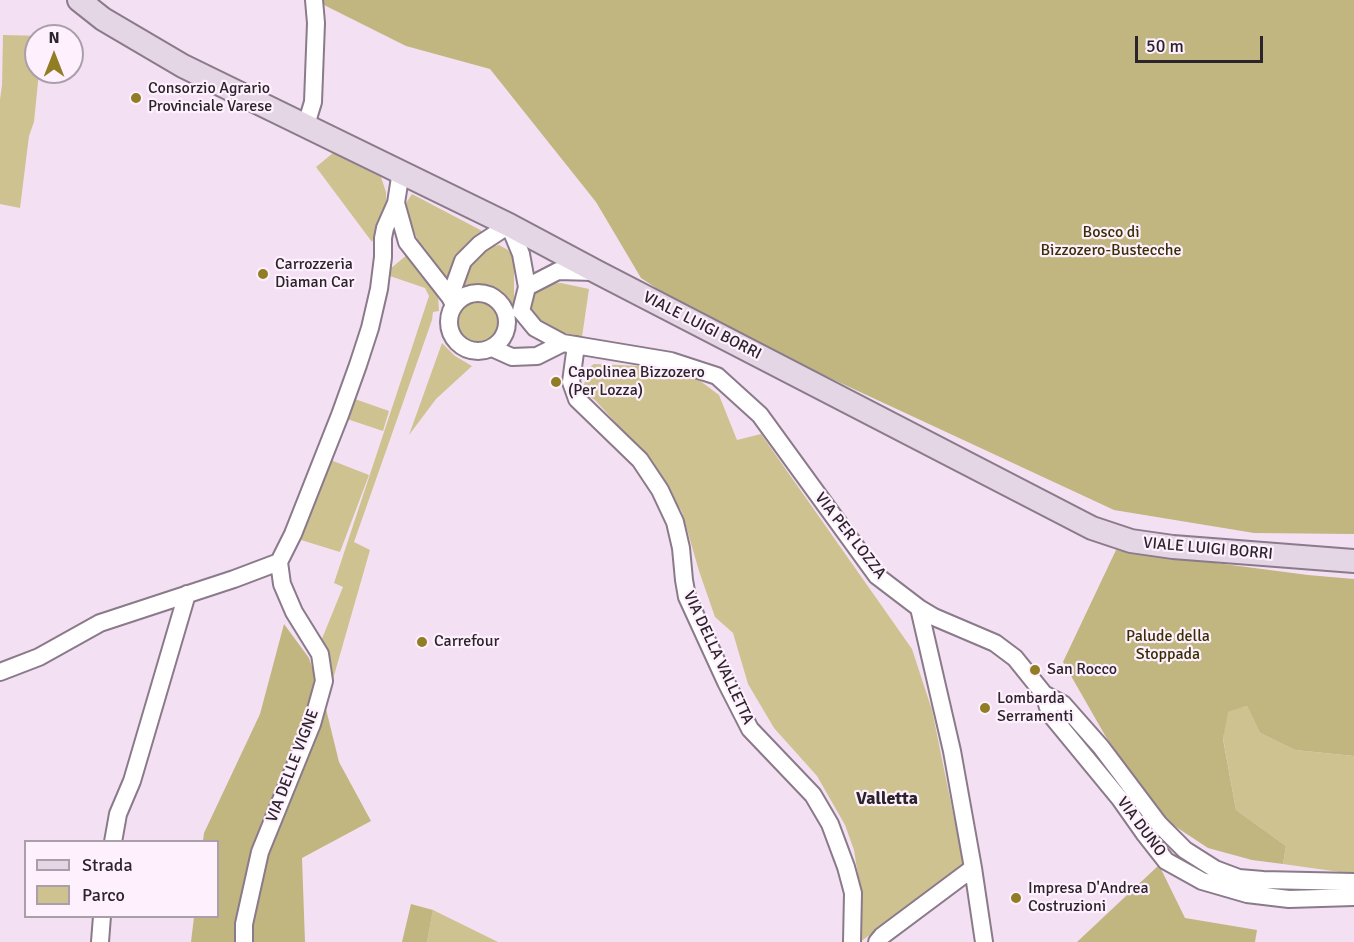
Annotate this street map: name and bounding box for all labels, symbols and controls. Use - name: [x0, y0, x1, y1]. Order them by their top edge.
- north arrow: [24, 24, 84, 84]
- scale bar: [1138, 24, 1266, 62]
- text: N: [48, 28, 60, 48]
- text: 50 m: [1146, 35, 1184, 57]
- place label: Consorzio Agrario Provinciale Varese: [148, 79, 272, 117]
- marker: Consorzio Agrario Provinciale Varese: [129, 91, 143, 105]
- park label: Bosco di Bizzozero-Bustecche: [1040, 223, 1182, 261]
- place label: Carrozzeria Diaman Car: [275, 255, 354, 293]
- marker: Carrozzeria Diaman Car: [256, 267, 270, 281]
- street label: VIALE LUIGI BORRI: [640, 288, 764, 364]
- place label: Capolinea Bizzozero (Per Lozza): [568, 363, 705, 401]
- marker: Capolinea Bizzozero (Per Lozza): [549, 375, 563, 389]
- street label: VIA PER LOZZA: [810, 489, 890, 583]
- street label: VIALE LUIGI BORRI: [1142, 534, 1274, 564]
- street label: VIA DELLA VALLETTA: [679, 588, 757, 728]
- park label: Palude della Stoppada: [1126, 627, 1210, 665]
- place label: Carrefour: [434, 632, 499, 652]
- marker: Carrefour: [415, 635, 429, 649]
- place label: San Rocco: [1047, 660, 1117, 680]
- marker: San Rocco: [1028, 663, 1042, 677]
- place label: Lombarda Serramenti: [997, 689, 1073, 727]
- marker: Lombarda Serramenti: [978, 701, 992, 715]
- street label: VIA DELLE VIGNE: [263, 707, 323, 825]
- district label: Valletta: [856, 788, 918, 810]
- street label: VIA DUNO: [1112, 793, 1170, 861]
- legend: [24, 840, 219, 918]
- text: Strada: [82, 854, 133, 876]
- place label: Impresa D'Andrea Costruzioni: [1028, 879, 1149, 917]
- text: Parco: [82, 884, 125, 906]
- marker: Impresa D'Andrea Costruzioni: [1009, 891, 1023, 905]

